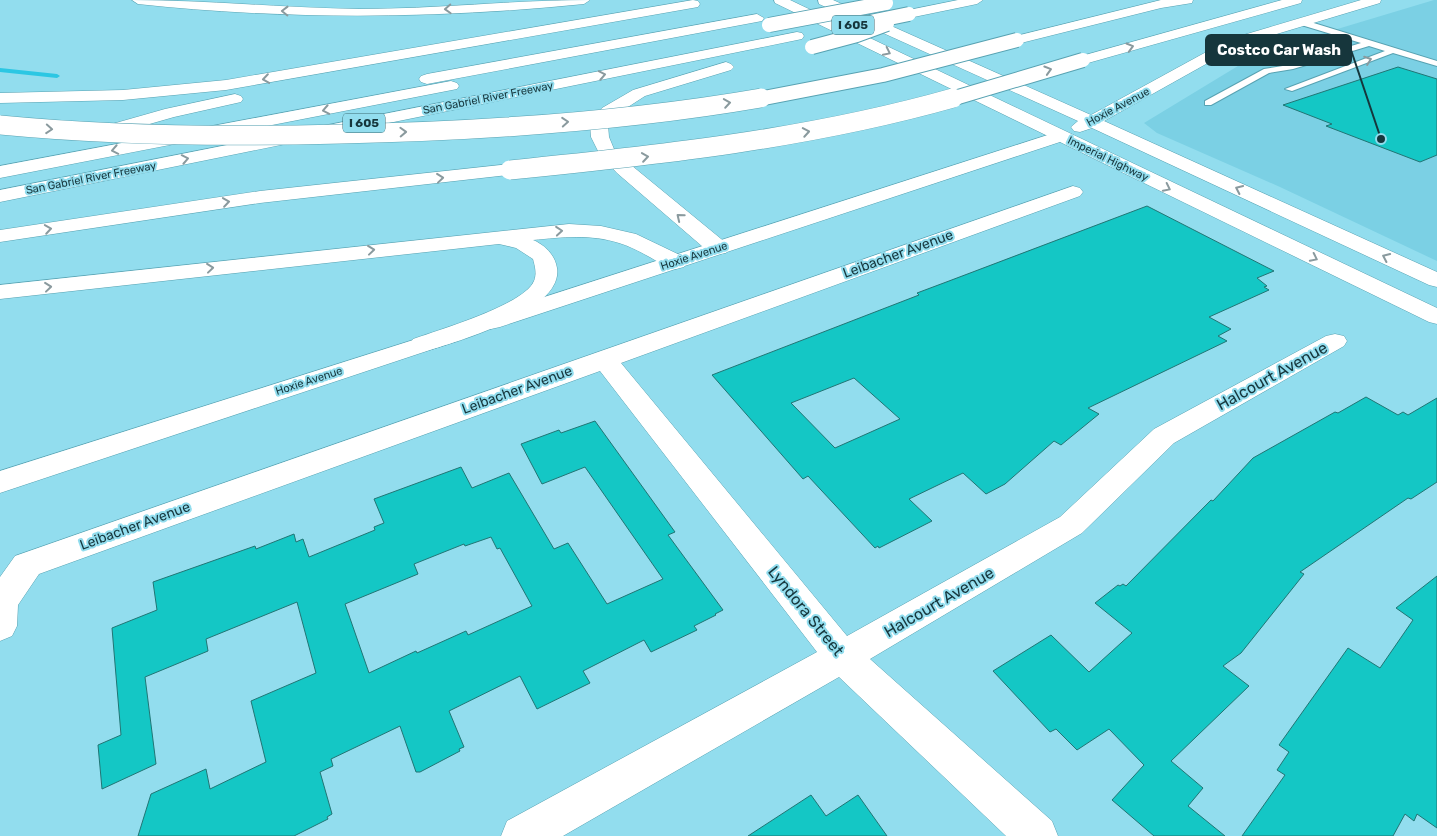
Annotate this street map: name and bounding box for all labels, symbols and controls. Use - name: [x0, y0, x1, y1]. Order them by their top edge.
- one-way arrow: [444, 4, 452, 15]
- one-way arrow: [281, 5, 289, 16]
- road number: I 605: [832, 16, 874, 34]
- callout: Costco Car Wash: [1206, 35, 1351, 65]
- text: Costco Car Wash: [1217, 41, 1341, 59]
- one-way arrow: [1125, 42, 1133, 52]
- one-way arrow: [882, 46, 891, 56]
- one-way arrow: [1363, 56, 1372, 66]
- one-way arrow: [1043, 66, 1051, 76]
- one-way arrow: [597, 71, 606, 81]
- one-way arrow: [261, 73, 270, 83]
- street label: San Gabriel River Freeway: [422, 79, 554, 117]
- street label: Hoxie Avenue: [1084, 85, 1152, 129]
- one-way arrow: [723, 98, 731, 108]
- one-way arrow: [321, 104, 330, 115]
- road number: I 605: [343, 114, 385, 132]
- one-way arrow: [562, 116, 570, 127]
- one-way arrow: [45, 124, 53, 135]
- one-way arrow: [400, 127, 408, 137]
- one-way arrow: [802, 128, 810, 138]
- street label: Imperial Highway: [1066, 134, 1150, 184]
- one-way arrow: [110, 144, 119, 155]
- one-way arrow: [641, 152, 650, 162]
- one-way arrow: [181, 154, 189, 165]
- street label: San Gabriel River Freeway: [25, 159, 157, 197]
- one-way arrow: [436, 172, 444, 183]
- one-way arrow: [1162, 182, 1171, 192]
- one-way arrow: [1235, 184, 1244, 195]
- one-way arrow: [223, 197, 231, 208]
- one-way arrow: [677, 214, 686, 223]
- one-way arrow: [44, 224, 52, 234]
- one-way arrow: [555, 226, 563, 237]
- street label: Leibacher Avenue: [840, 226, 956, 282]
- street label: Hoxie Avenue: [659, 239, 729, 273]
- one-way arrow: [368, 245, 376, 256]
- one-way arrow: [1309, 252, 1318, 262]
- one-way arrow: [1382, 253, 1391, 263]
- one-way arrow: [206, 263, 214, 274]
- one-way arrow: [45, 282, 53, 293]
- street label: Halcourt Avenue: [1213, 338, 1331, 414]
- street label: Leibacher Avenue: [459, 362, 575, 418]
- street label: Hoxie Avenue: [274, 364, 344, 398]
- street label: Leibacher Avenue: [77, 498, 193, 554]
- street label: Lyndora Street: [764, 562, 848, 660]
- street label: Halcourt Avenue: [881, 563, 997, 641]

